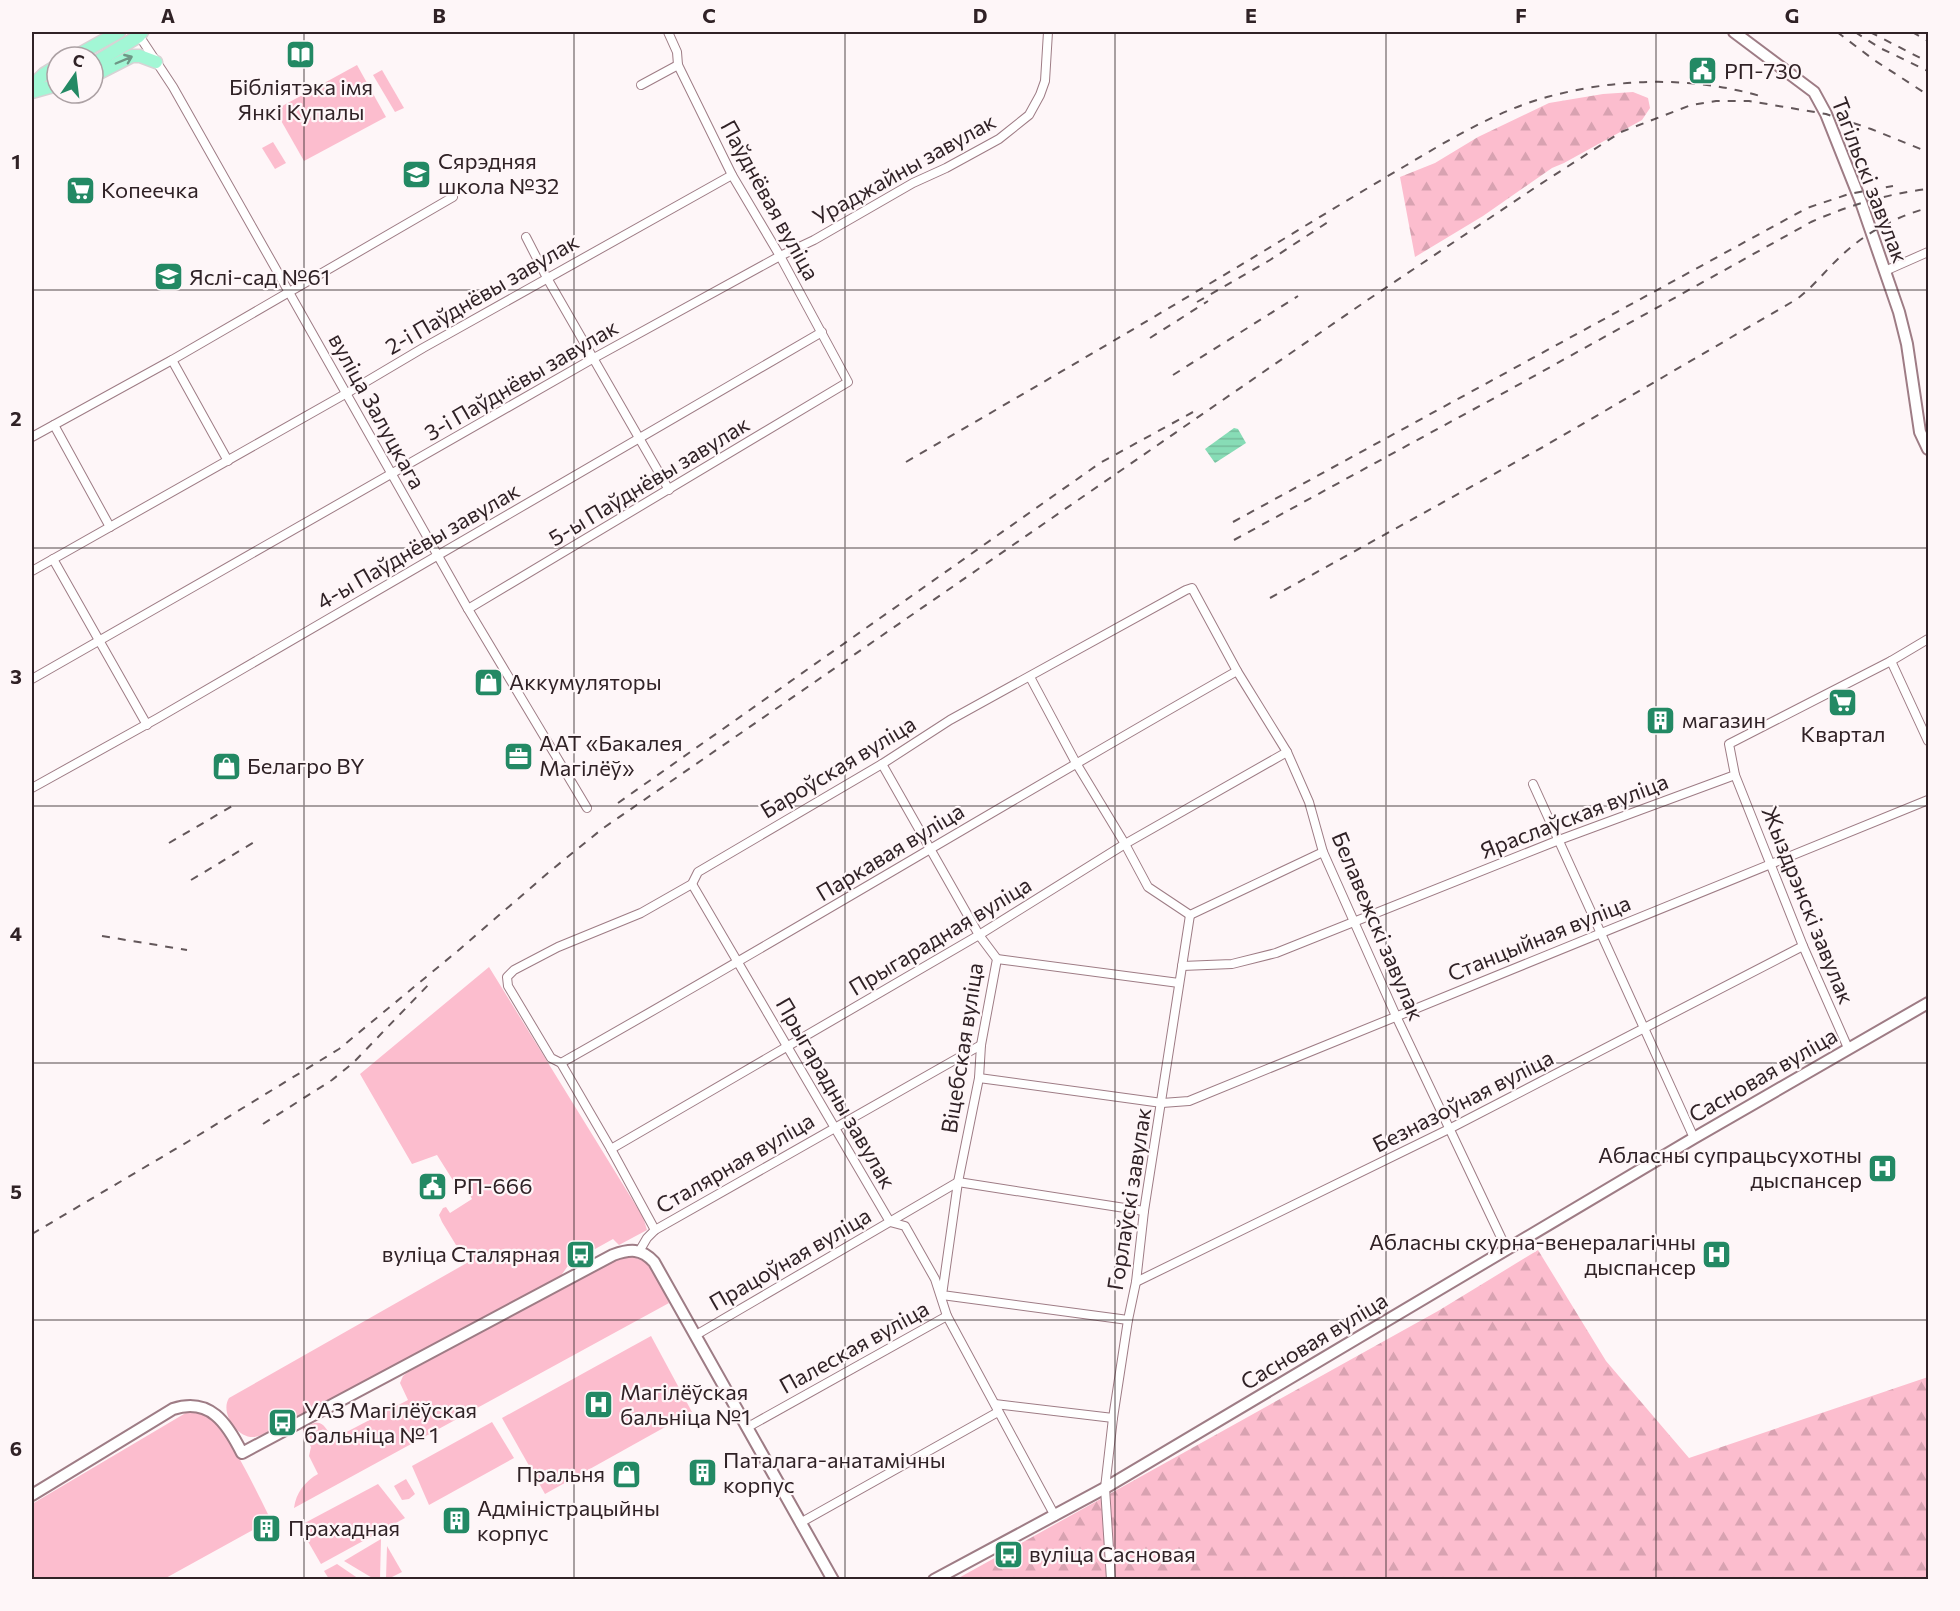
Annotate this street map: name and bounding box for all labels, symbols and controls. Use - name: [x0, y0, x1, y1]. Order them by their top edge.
- text: A: [161, 3, 175, 27]
- text: B: [432, 3, 446, 27]
- text: C: [702, 3, 716, 27]
- text: D: [973, 3, 987, 27]
- text: E: [1245, 3, 1257, 27]
- text: F: [1515, 3, 1527, 27]
- text: G: [1785, 3, 1799, 27]
- library icon: Бібліятэка імя Янкі Купалы: [285, 39, 317, 71]
- north arrow: [45, 45, 105, 105]
- text: С: [71, 49, 86, 71]
- one-way arrow: [114, 54, 132, 65]
- public building icon: РП-730: [1687, 55, 1719, 87]
- place label: РП-730: [1724, 57, 1802, 84]
- place label: Бібліятэка імя Янкі Купалы: [229, 73, 373, 125]
- street label: Тагільскі завулак: [1826, 93, 1915, 267]
- street label: Ураджайны завулак: [808, 107, 1000, 230]
- street label: Паўднёвая вуліца: [715, 115, 826, 285]
- place label: Сярэдняя школа №32: [438, 147, 559, 199]
- text: 1: [11, 149, 21, 173]
- school or university icon: Сярэдняя школа №32: [401, 158, 433, 190]
- supermarket icon: Копеечка: [64, 174, 96, 206]
- place label: Копеечка: [101, 176, 199, 203]
- street label: 2-і Паўднёвы завулак: [380, 227, 583, 360]
- school or university icon: Яслі-сад №61: [152, 261, 184, 293]
- place label: Яслі-сад №61: [189, 263, 330, 290]
- street label: 3-і Паўднёвы завулак: [419, 313, 623, 446]
- street label: вуліца Залуцкага: [323, 328, 431, 493]
- text: 2: [10, 406, 22, 430]
- street label: 5-ы Паўднёвы завулак: [543, 410, 754, 551]
- street label: 4-ы Паўднёвы завулак: [311, 476, 524, 615]
- text: 3: [10, 664, 22, 688]
- shop icon: Аккумуляторы: [472, 666, 504, 698]
- place label: Аккумуляторы: [509, 668, 662, 695]
- supermarket icon: Квартал: [1827, 686, 1859, 718]
- building icon: магазин: [1645, 704, 1677, 736]
- place label: магазин: [1682, 706, 1766, 733]
- street label: Бароўская вуліца: [755, 710, 920, 824]
- place label: Квартал: [1800, 720, 1886, 747]
- place label: ААТ «Бакалея Магілёў»: [539, 729, 683, 781]
- office icon: ААТ «Бакалея Магілёў»: [502, 740, 534, 772]
- shop icon: Белагро BY: [210, 750, 242, 782]
- place label: Белагро BY: [247, 752, 365, 779]
- street label: Яраслаўская вуліца: [1476, 767, 1672, 864]
- street label: Паркавая вуліца: [811, 797, 969, 906]
- street label: Жыздрэнскі завулак: [1756, 802, 1861, 1008]
- street label: Белавежскі завулак: [1326, 827, 1431, 1024]
- street label: Прыгарадная вуліца: [844, 870, 1036, 1001]
- street label: Станцыйная вуліца: [1443, 889, 1634, 987]
- text: 4: [10, 921, 22, 945]
- street label: Віцебская вуліца: [935, 961, 988, 1135]
- street label: Прыгарадны завулак: [771, 992, 902, 1193]
- street label: Сасновая вуліца: [1684, 1021, 1842, 1128]
- street label: Безназоўная вуліца: [1368, 1043, 1558, 1158]
- street label: Сталярная вуліца: [651, 1106, 819, 1219]
- street label: Горлаўскі завулак: [1101, 1106, 1156, 1292]
- place label: Абласны супрацьсухотны дыспансер: [1598, 1141, 1862, 1193]
- hospital icon: Абласны супрацьсухотны дыспансер: [1867, 1152, 1899, 1184]
- public building icon: РП-666: [416, 1170, 448, 1202]
- place label: РП-666: [453, 1172, 533, 1199]
- text: 5: [10, 1179, 22, 1203]
- street label: Працоўная вуліца: [704, 1201, 875, 1316]
- place label: Абласны скурна-венералагічны дыспансер: [1369, 1228, 1696, 1280]
- bus stop icon: вуліца Сталярная: [565, 1238, 597, 1270]
- hospital icon: Абласны скурна-венералагічны дыспансер: [1701, 1239, 1733, 1271]
- place label: вуліца Сталярная: [382, 1240, 560, 1267]
- street label: Сасновая вуліца: [1235, 1286, 1392, 1395]
- street label: Палеская вуліца: [774, 1294, 933, 1399]
- place label: Магілёўская бальніца №1: [620, 1378, 751, 1430]
- hospital icon: Магілёўская бальніца №1: [583, 1389, 615, 1421]
- place label: УАЗ Магілёўская бальніца № 1: [304, 1396, 477, 1448]
- bus stop icon: УАЗ Магілёўская бальніца № 1: [267, 1407, 299, 1439]
- text: 6: [10, 1436, 22, 1460]
- place label: Паталага-анатамічны корпус: [723, 1446, 946, 1498]
- building icon: Паталага-анатамічны корпус: [686, 1457, 718, 1489]
- shop icon: Пральня: [610, 1458, 642, 1490]
- place label: Пральня: [516, 1460, 605, 1487]
- place label: Адміністрацыйны корпус: [477, 1494, 660, 1546]
- building icon: Адміністрацыйны корпус: [440, 1505, 472, 1537]
- building icon: Прахадная: [251, 1512, 283, 1544]
- place label: Прахадная: [288, 1514, 400, 1541]
- bus stop icon: вуліца Сасновая: [992, 1538, 1024, 1570]
- place label: вуліца Сасновая: [1029, 1540, 1196, 1567]

